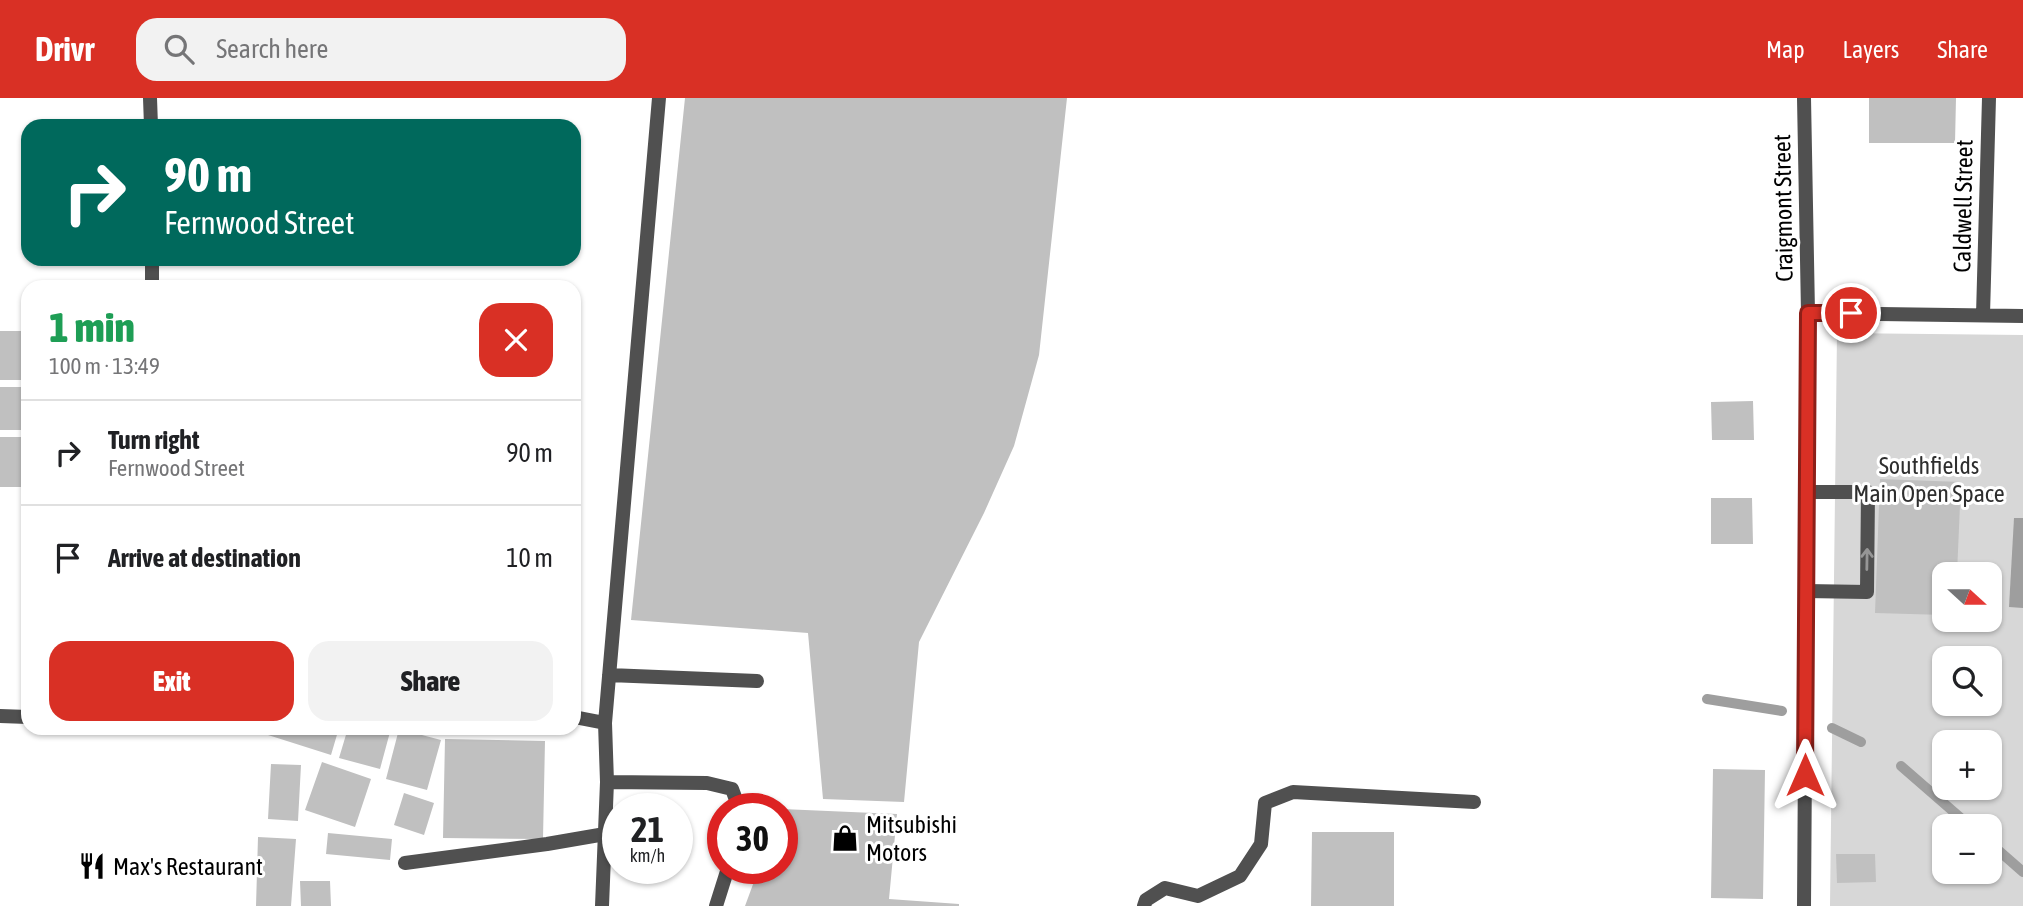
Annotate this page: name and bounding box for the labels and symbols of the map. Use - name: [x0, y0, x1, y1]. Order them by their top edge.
- street label: Craigmont Street: [1768, 134, 1798, 282]
- street label: Caldwell Street: [1948, 139, 1978, 273]
- pin: [1821, 283, 1881, 343]
- park label: Southfields Main Open Space: [1853, 452, 2005, 507]
- one-way arrow: [1860, 548, 1874, 571]
- north arrow: [1932, 562, 2002, 632]
- position arrow: [1768, 738, 1842, 812]
- speed limit sign: 30: [707, 793, 798, 884]
- place label: Mitsubishi Motors: [866, 811, 957, 866]
- shop icon: Mitsubishi Motors: [830, 823, 860, 853]
- restaurant icon: Max's Restaurant: [77, 851, 107, 881]
- place label: Max's Restaurant: [113, 853, 263, 880]

